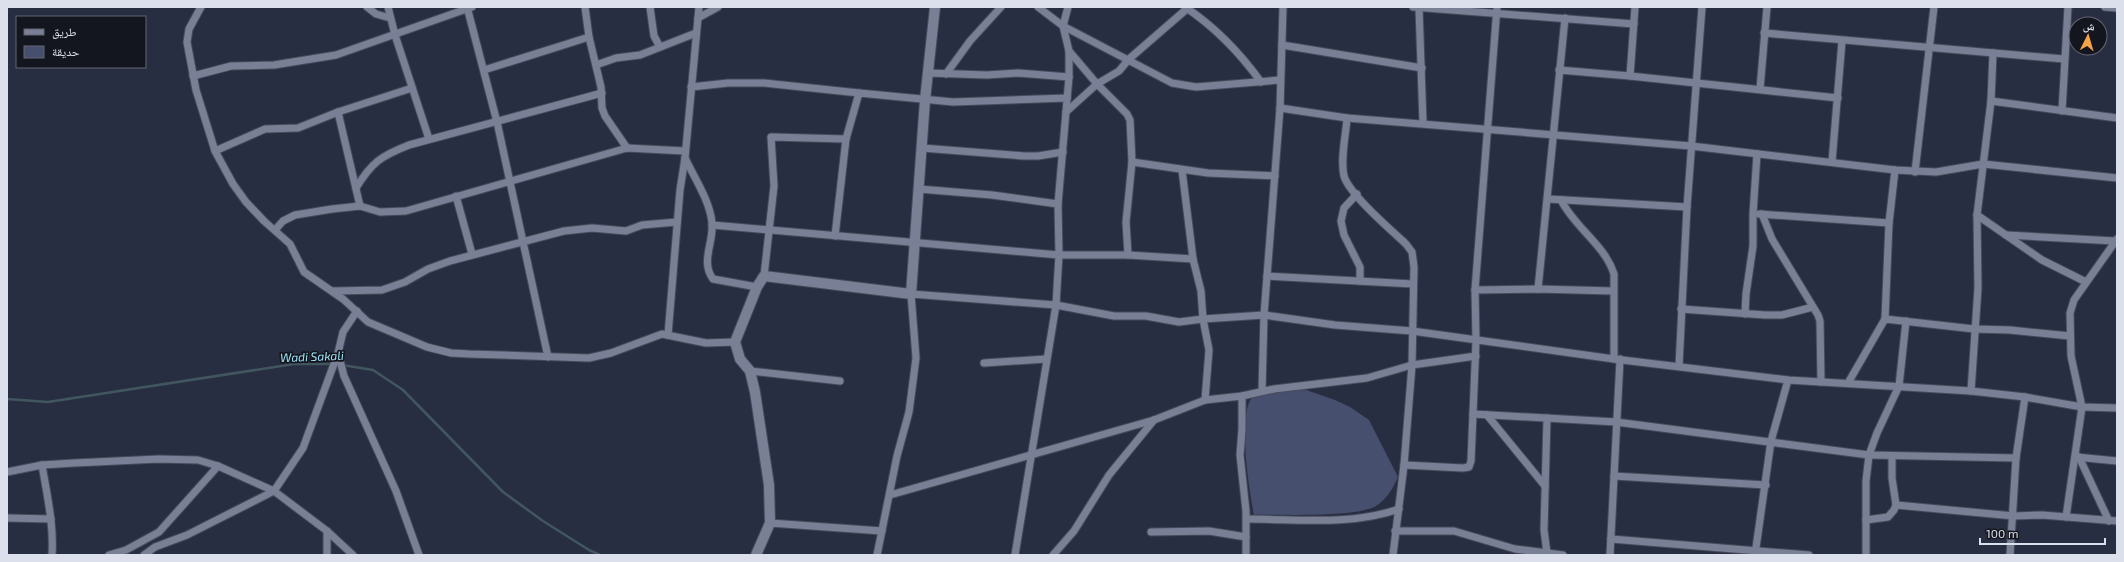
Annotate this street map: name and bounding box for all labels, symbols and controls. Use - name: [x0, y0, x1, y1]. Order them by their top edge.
- legend: [16, 16, 146, 68]
- north arrow: [2068, 16, 2108, 56]
- text: ش: [2082, 19, 2096, 35]
- text: طريق: [52, 24, 77, 39]
- text: حديقة: [52, 44, 80, 59]
- water label: Wadi Sakali: [280, 348, 344, 364]
- scale bar: [1980, 520, 2105, 546]
- text: 100 m: [1986, 526, 2018, 540]

